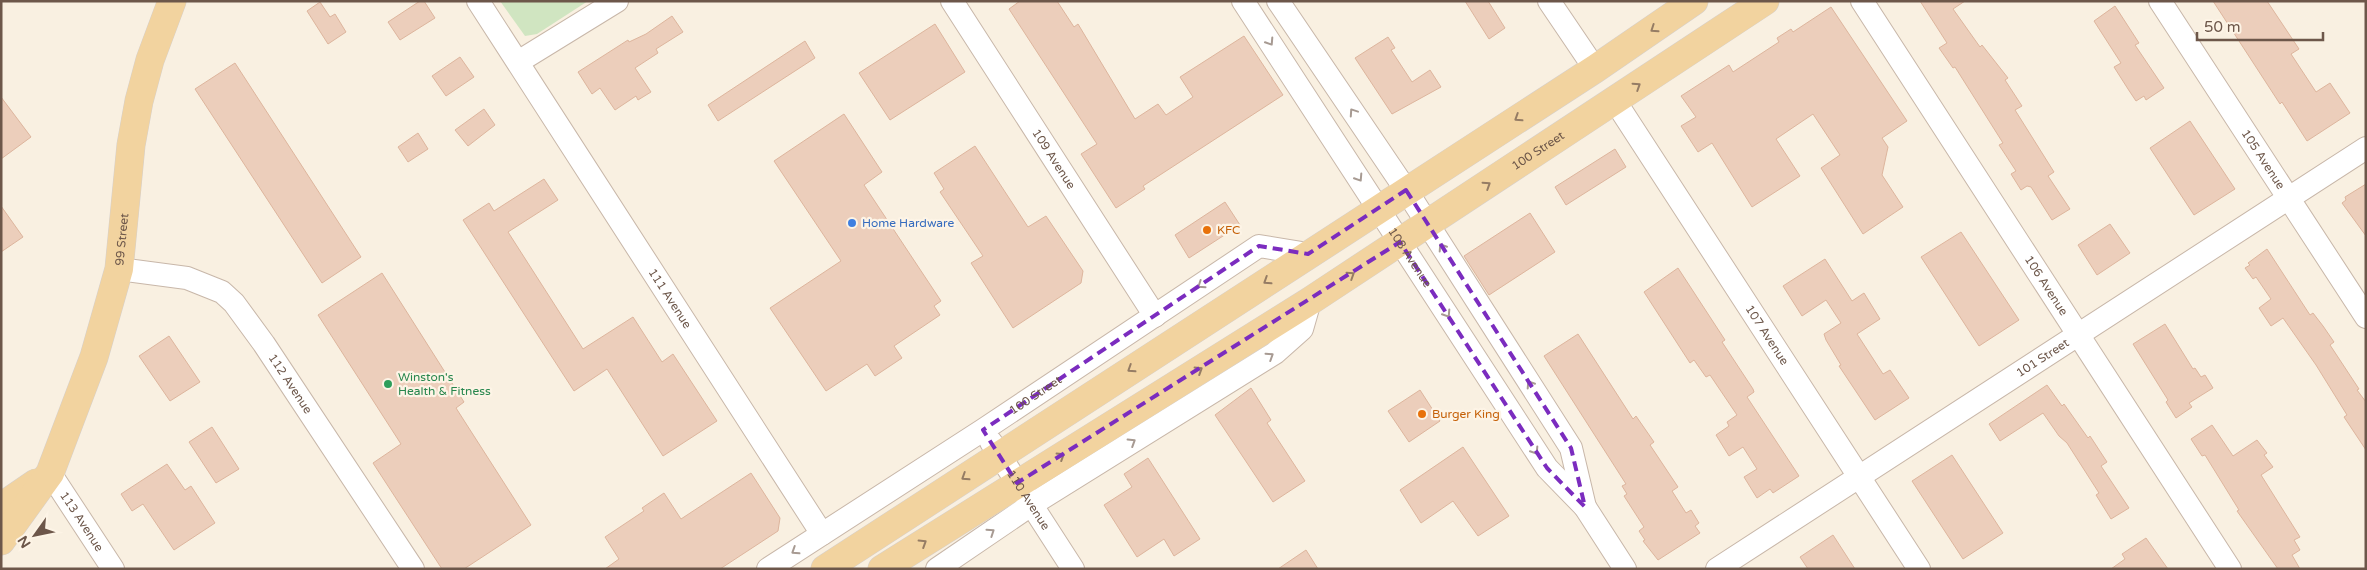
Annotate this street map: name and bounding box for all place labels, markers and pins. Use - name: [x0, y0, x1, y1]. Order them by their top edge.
- place label: Home Hardware: [862, 216, 955, 230]
- marker: Home Hardware: [846, 217, 858, 229]
- place label: KFC: [1217, 223, 1240, 237]
- marker: KFC: [1201, 224, 1213, 236]
- place label: Winston's Health & Fitness: [398, 370, 491, 398]
- marker: Winston's Health & Fitness: [382, 378, 394, 390]
- place label: Burger King: [1432, 407, 1500, 421]
- marker: Burger King: [1416, 408, 1428, 420]

